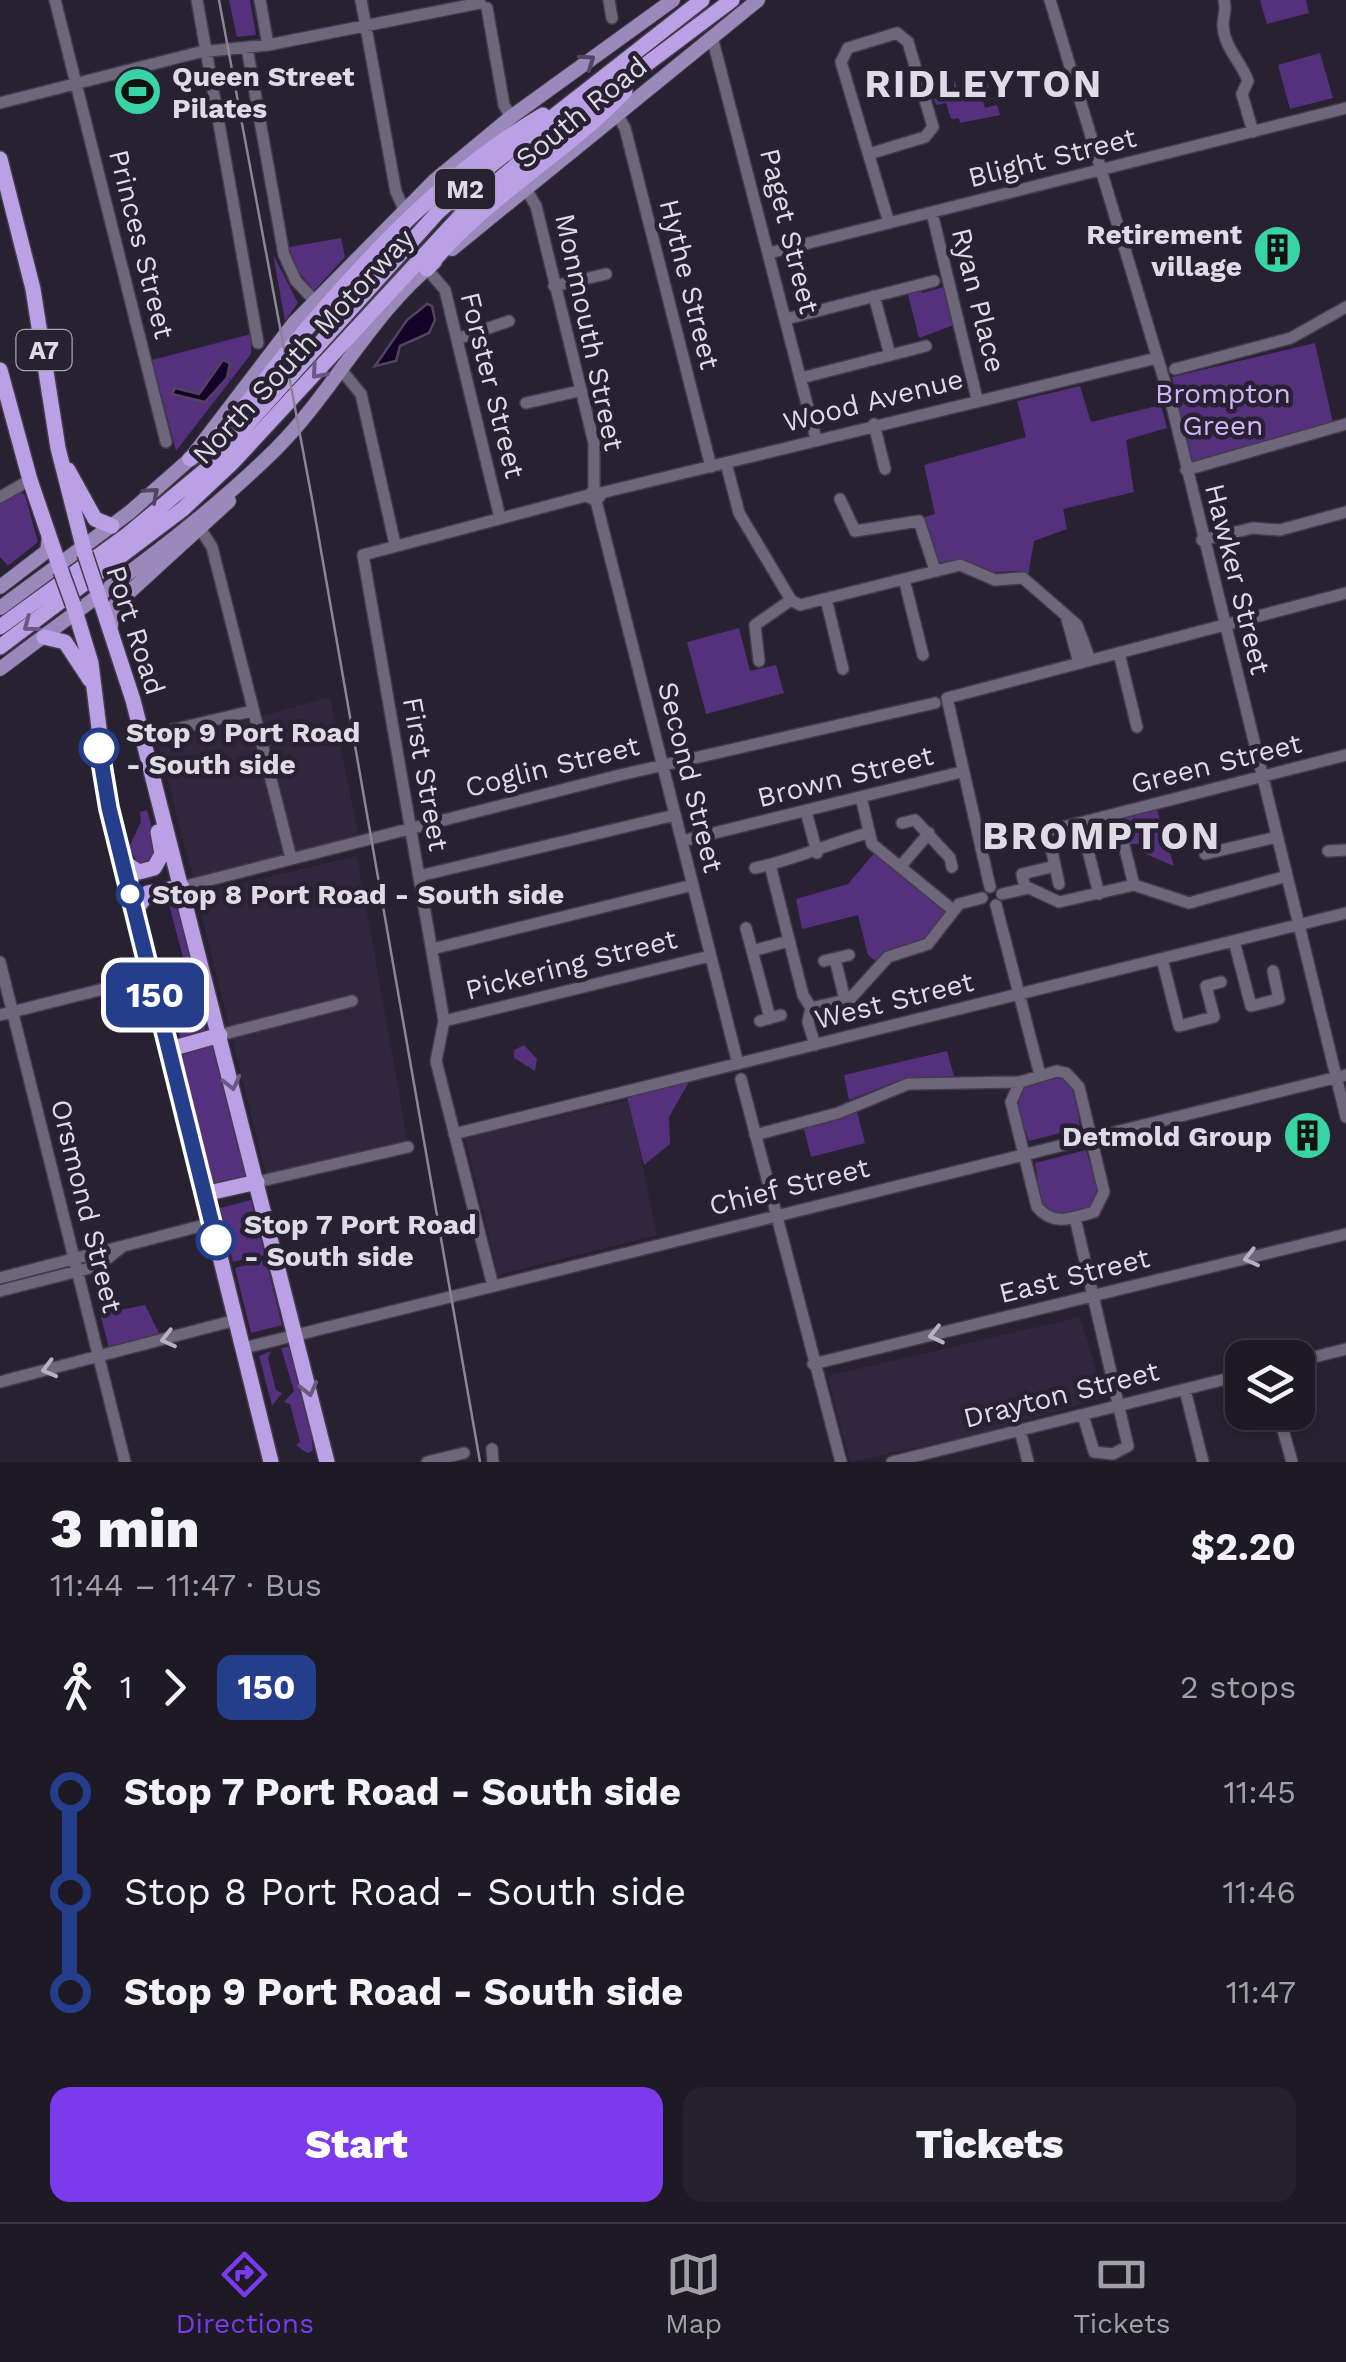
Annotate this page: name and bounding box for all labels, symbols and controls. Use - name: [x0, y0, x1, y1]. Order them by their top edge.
- street label: South Road: [509, 50, 653, 175]
- one-way arrow: [577, 55, 596, 73]
- place label: Queen Street Pilates: [172, 60, 354, 125]
- district label: RIDLEYTON: [864, 62, 1104, 106]
- sports icon: Queen Street Pilates: [111, 66, 163, 118]
- street label: Blight Street: [965, 121, 1140, 194]
- street label: Paget Street: [753, 145, 826, 317]
- street label: Princes Street: [102, 146, 181, 342]
- road number: M2: [435, 169, 495, 209]
- street label: Hythe Street: [652, 196, 727, 373]
- street label: Monmouth Street: [548, 211, 631, 454]
- place label: Retirement village: [1086, 218, 1242, 283]
- street label: North South Motorway: [186, 221, 421, 471]
- street label: Ryan Place: [945, 224, 1012, 376]
- building icon: Retirement village: [1251, 224, 1303, 276]
- street label: Forster Street: [453, 289, 532, 482]
- road number: A7: [17, 330, 72, 370]
- one-way arrow: [312, 360, 330, 379]
- street label: Wood Avenue: [780, 362, 967, 439]
- park label: Brompton Green: [1155, 377, 1291, 442]
- street label: Hawker Street: [1198, 480, 1277, 678]
- one-way arrow: [140, 487, 159, 505]
- street label: Port Road: [99, 561, 172, 699]
- one-way arrow: [23, 614, 41, 631]
- street label: Second Street: [651, 678, 730, 876]
- street label: First Street: [396, 695, 455, 854]
- place label: Stop 9 Port Road - South side: [126, 716, 360, 781]
- street label: Green Street: [1127, 726, 1305, 801]
- marker: Stop 9 Port Road - South side: [80, 729, 118, 767]
- street label: Coglin Street: [462, 729, 643, 804]
- street label: Brown Street: [754, 739, 937, 814]
- district label: BROMPTON: [982, 814, 1222, 858]
- place label: Stop 8 Port Road - South side: [152, 878, 564, 911]
- marker: Stop 8 Port Road - South side: [117, 881, 143, 907]
- street label: Pickering Street: [462, 922, 680, 1007]
- line badge: 150: [98, 962, 212, 1028]
- street label: West Street: [811, 965, 977, 1036]
- text: 150: [126, 974, 184, 1016]
- one-way arrow: [220, 1074, 241, 1091]
- street label: Orsmond Street: [44, 1096, 129, 1316]
- building icon: Detmold Group: [1281, 1110, 1333, 1162]
- place label: Detmold Group: [1062, 1120, 1272, 1153]
- street label: Chief Street: [706, 1151, 873, 1222]
- place label: Stop 7 Port Road - South side: [244, 1208, 477, 1273]
- marker: Stop 7 Port Road - South side: [197, 1221, 235, 1259]
- street label: East Street: [995, 1241, 1153, 1310]
- one-way arrow: [1243, 1246, 1260, 1267]
- one-way arrow: [928, 1323, 945, 1344]
- one-way arrow: [159, 1327, 177, 1348]
- map controls: [1225, 1340, 1315, 1430]
- button: layers: [1225, 1340, 1315, 1430]
- street label: Drayton Street: [960, 1354, 1163, 1435]
- one-way arrow: [41, 1358, 58, 1379]
- one-way arrow: [297, 1380, 318, 1397]
- text: 3 min: [50, 1496, 200, 1560]
- text: $2.20: [1191, 1525, 1296, 1569]
- text: 11:44 – 11:47 · Bus: [50, 1566, 322, 1604]
- icon: walk: [50, 1660, 105, 1715]
- icon: forward: [147, 1660, 202, 1715]
- text: 150: [237, 1666, 296, 1708]
- text: 1: [120, 1668, 132, 1706]
- text: 2 stops: [1180, 1668, 1296, 1706]
- text: Stop 7 Port Road - South side: [124, 1770, 681, 1814]
- text: 11:45: [1223, 1773, 1296, 1811]
- text: Stop 8 Port Road - South side: [124, 1870, 686, 1914]
- text: 11:46: [1223, 1873, 1296, 1911]
- text: Stop 9 Port Road - South side: [124, 1970, 683, 2014]
- text: 11:47: [1226, 1973, 1296, 2011]
- button: Start: [50, 2087, 663, 2202]
- button: Tickets: [683, 2087, 1296, 2202]
- tab: Directions: [176, 2247, 314, 2340]
- tab: Map: [665, 2247, 722, 2340]
- tab: Tickets: [1073, 2247, 1170, 2340]

